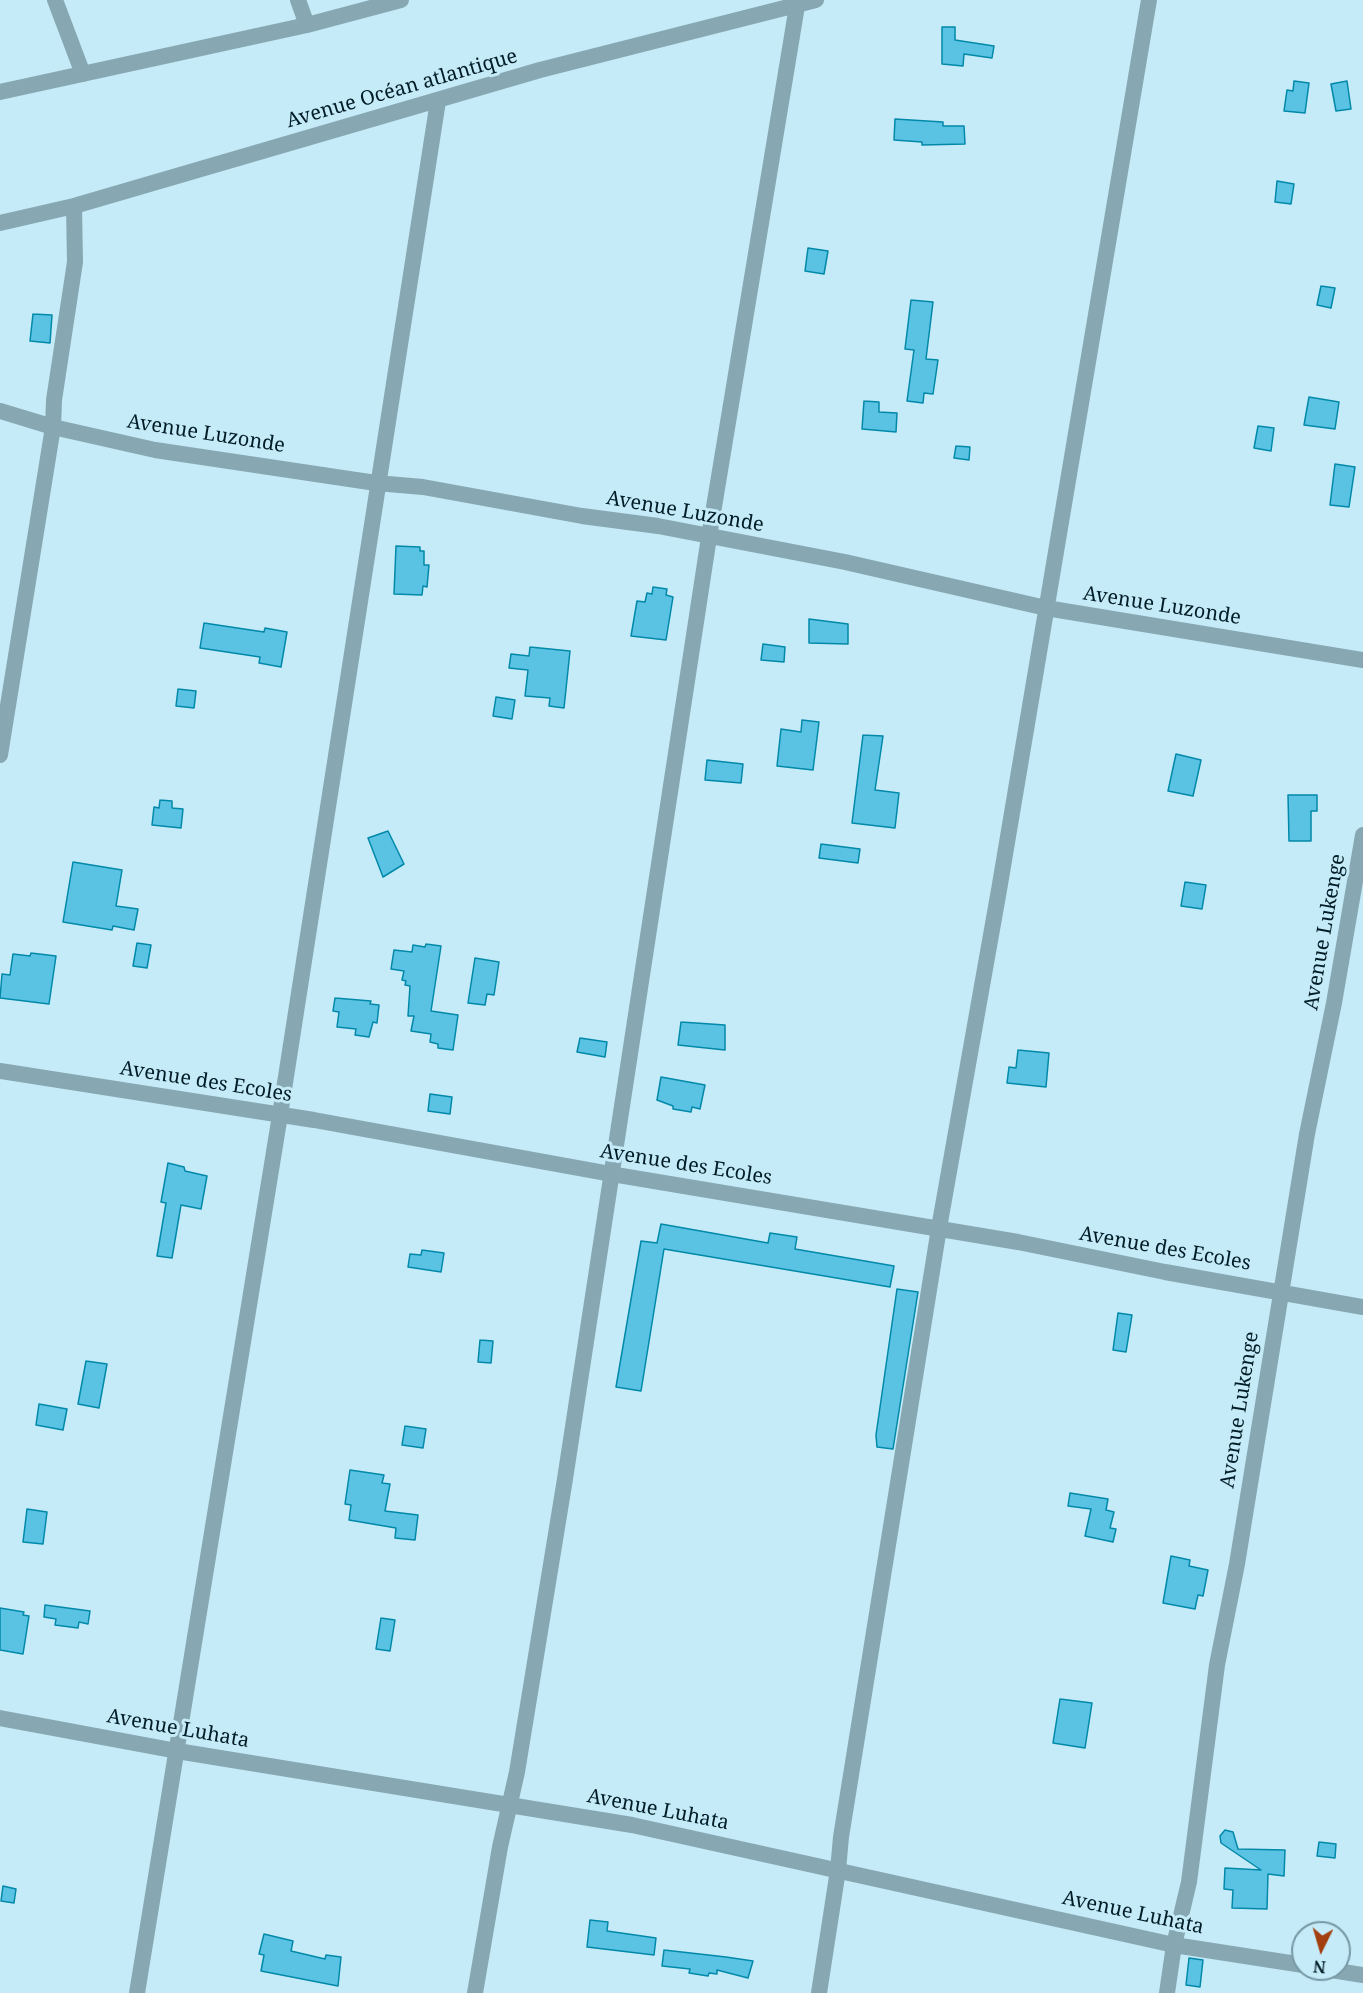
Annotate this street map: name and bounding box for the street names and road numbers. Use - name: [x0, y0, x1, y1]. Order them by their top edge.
- street label: Avenue Océan atlantique: [284, 44, 520, 134]
- street label: Avenue Luzonde: [125, 410, 287, 458]
- street label: Avenue Luzonde: [604, 486, 766, 538]
- street label: Avenue Luzonde: [1081, 582, 1243, 630]
- street label: Avenue Lukenge: [1299, 852, 1351, 1012]
- street label: Avenue des Ecoles: [118, 1057, 294, 1107]
- street label: Avenue des Ecoles: [598, 1140, 774, 1190]
- street label: Avenue des Ecoles: [1077, 1222, 1253, 1276]
- street label: Avenue Lukenge: [1216, 1330, 1264, 1490]
- street label: Avenue Luhata: [105, 1705, 251, 1753]
- street label: Avenue Luhata: [585, 1784, 731, 1836]
- street label: Avenue Luhata: [1060, 1886, 1206, 1940]

